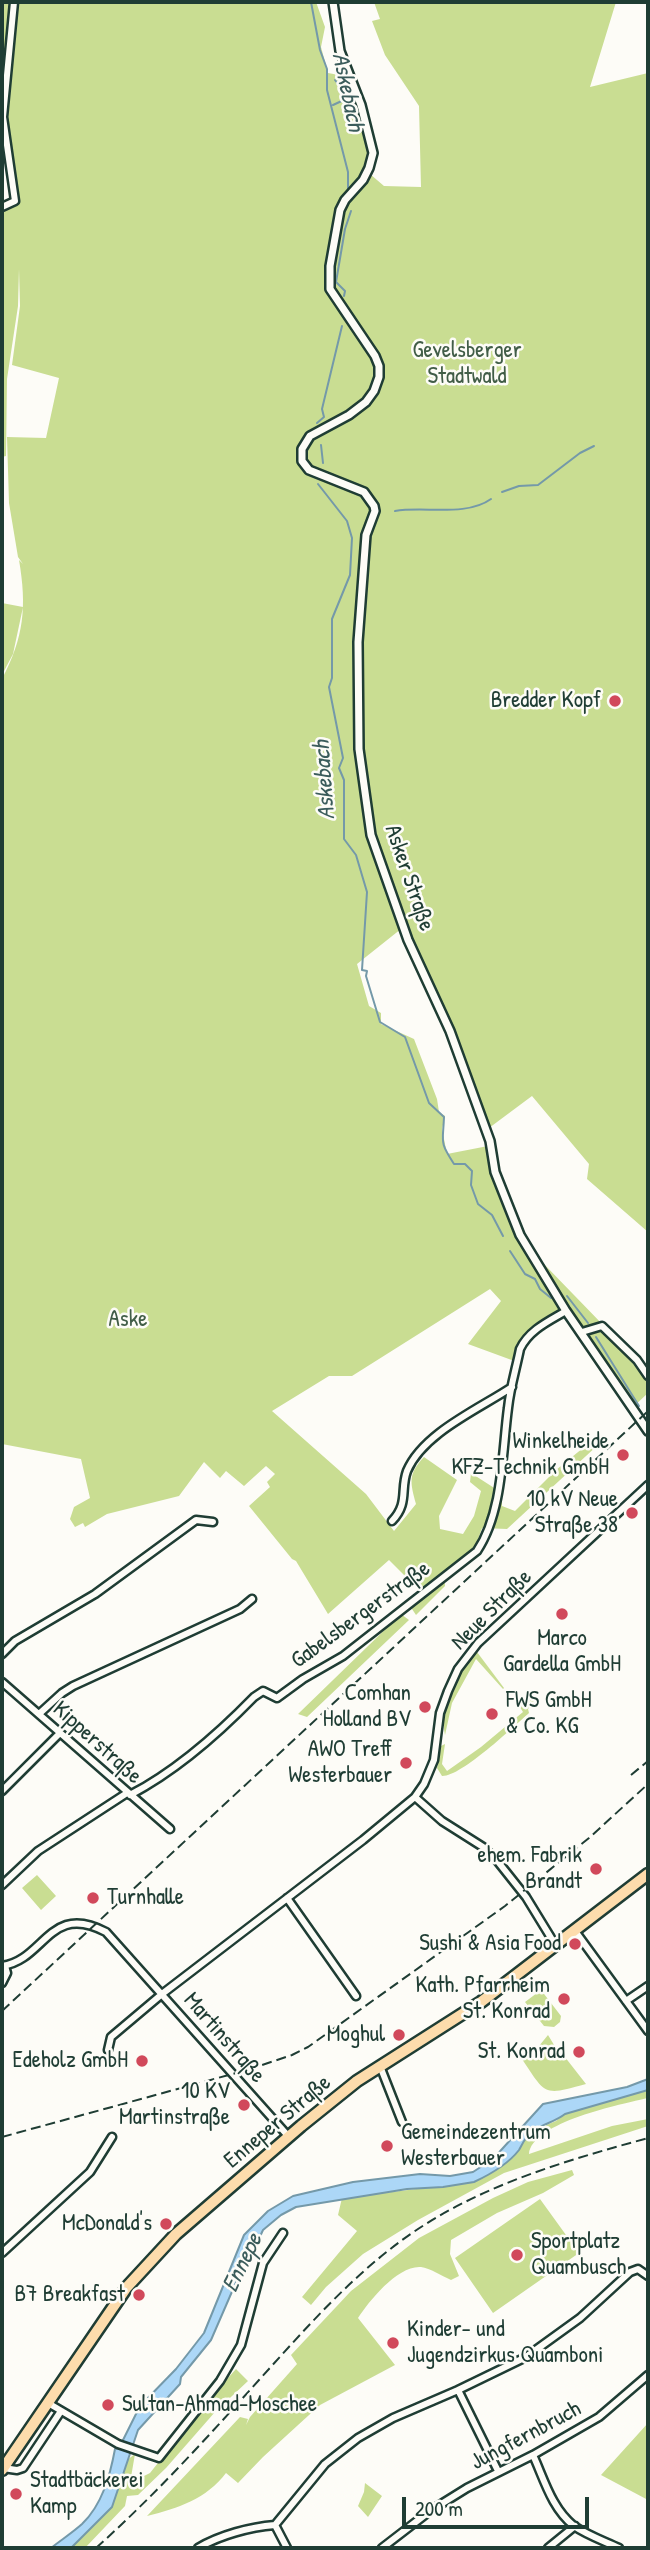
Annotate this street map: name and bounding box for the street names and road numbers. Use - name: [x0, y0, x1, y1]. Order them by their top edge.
- street label: Asker Straße: [378, 821, 440, 935]
- street label: Gabelsbergerstraße: [286, 1555, 436, 1675]
- street label: Neue Straße: [446, 1564, 538, 1656]
- street label: Kipperstraße: [47, 1696, 147, 1790]
- street label: Martinstraße: [177, 1987, 271, 2089]
- street label: Enneper Straße: [219, 2069, 337, 2175]
- street label: Jungfernbruch: [466, 2395, 586, 2477]

